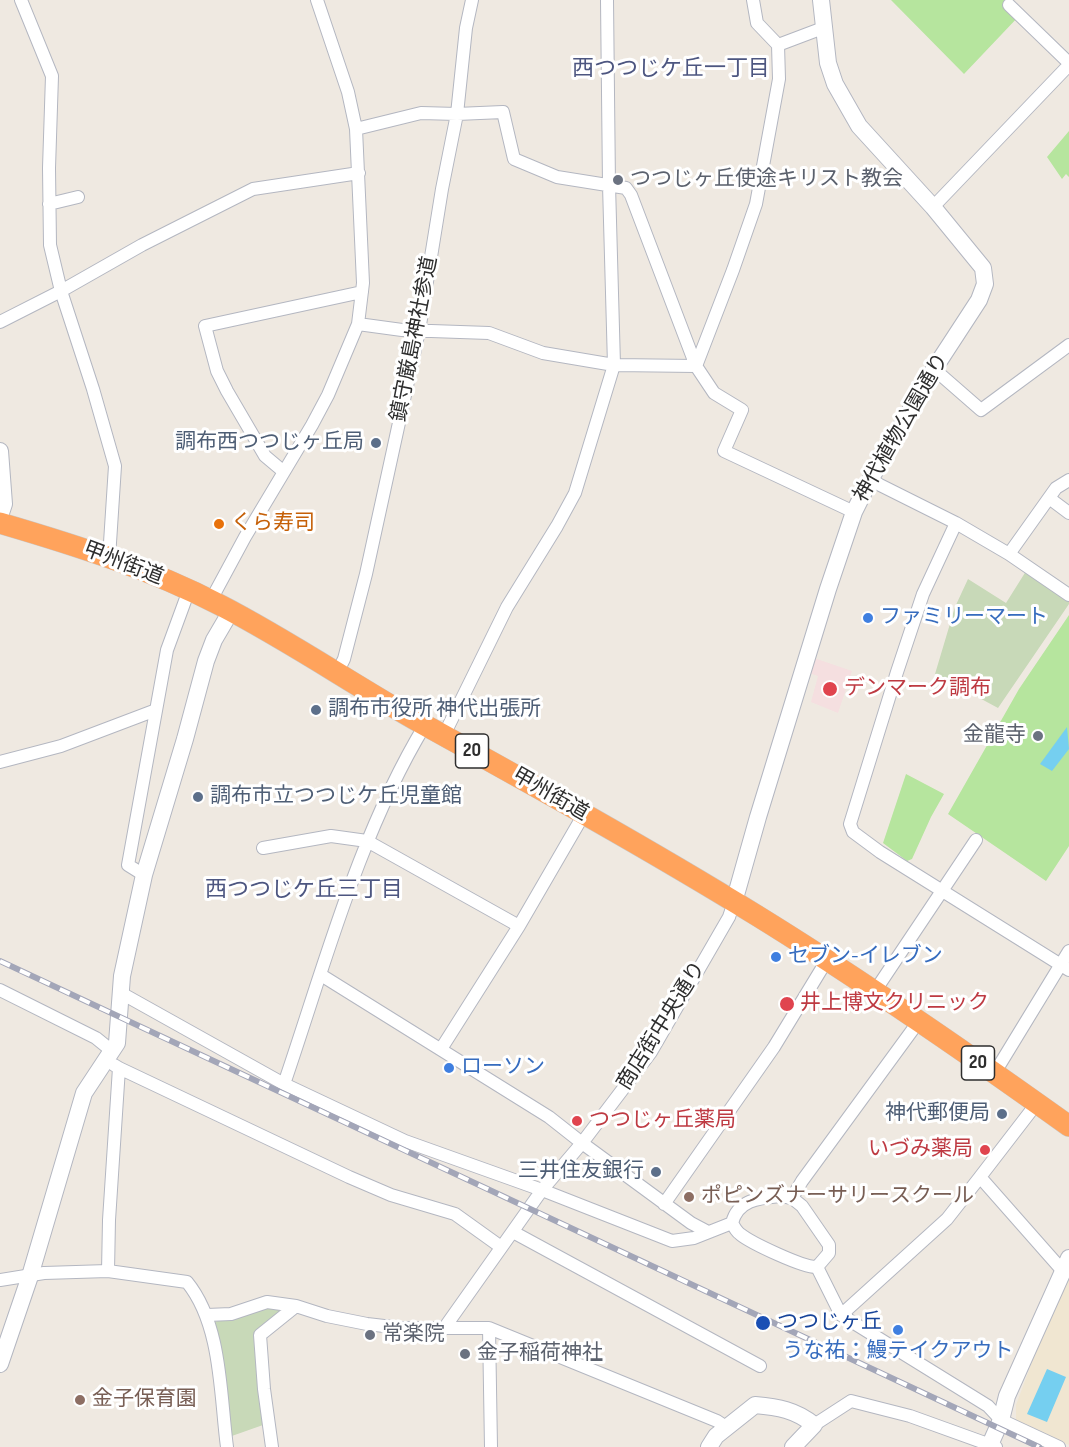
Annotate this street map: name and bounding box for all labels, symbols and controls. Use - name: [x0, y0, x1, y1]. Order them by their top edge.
- district label: 西つつじケ丘一丁目: [572, 56, 770, 82]
- place label: つつじヶ丘使途キリスト教会: [630, 167, 903, 193]
- marker: つつじヶ丘使途キリスト教会: [611, 173, 625, 187]
- street label: 鎮守厳島神社参道: [387, 254, 443, 424]
- street label: 神代植物公園通り: [849, 349, 955, 507]
- place label: 調布西つつじヶ丘局: [175, 430, 364, 456]
- marker: 調布西つつじヶ丘局: [369, 436, 383, 450]
- place label: くら寿司: [231, 511, 315, 537]
- marker: くら寿司: [212, 517, 226, 531]
- street label: 甲州街道: [79, 537, 167, 591]
- place label: ファミリーマート: [880, 605, 1048, 631]
- marker: ファミリーマート: [861, 611, 875, 625]
- place label: デンマーク調布: [844, 676, 991, 702]
- marker: デンマーク調布: [821, 680, 839, 698]
- place label: 調布市役所 神代出張所: [328, 697, 541, 723]
- marker: 調布市役所 神代出張所: [309, 703, 323, 717]
- place label: 金龍寺: [963, 723, 1026, 749]
- marker: 金龍寺: [1031, 729, 1045, 743]
- road number: 20: [456, 734, 488, 768]
- street label: 甲州街道: [507, 763, 593, 827]
- place label: 調布市立つつじケ丘児童館: [210, 784, 462, 810]
- marker: 調布市立つつじケ丘児童館: [191, 790, 205, 804]
- district label: 西つつじケ丘三丁目: [205, 877, 403, 903]
- place label: セブン-イレブン: [788, 944, 943, 970]
- marker: セブン-イレブン: [769, 950, 783, 964]
- street label: 商店街中央通り: [612, 957, 712, 1095]
- place label: 井上博文クリニック: [800, 991, 989, 1017]
- marker: 井上博文クリニック: [778, 995, 796, 1013]
- road number: 20: [962, 1046, 994, 1080]
- place label: ローソン: [461, 1055, 545, 1081]
- marker: ローソン: [442, 1061, 456, 1075]
- place label: 神代郵便局: [885, 1101, 990, 1127]
- marker: 神代郵便局: [995, 1107, 1009, 1121]
- place label: つつじヶ丘薬局: [589, 1108, 736, 1134]
- marker: つつじヶ丘薬局: [570, 1114, 584, 1128]
- place label: いづみ薬局: [868, 1137, 973, 1163]
- marker: いづみ薬局: [978, 1143, 992, 1157]
- place label: 三井住友銀行: [518, 1159, 644, 1185]
- marker: 三井住友銀行: [649, 1165, 663, 1179]
- place label: ポピンズナーサリースクール: [701, 1184, 974, 1210]
- marker: ポピンズナーサリースクール: [682, 1190, 696, 1204]
- place label: つつじヶ丘: [777, 1310, 882, 1336]
- marker: つつじヶ丘: [754, 1314, 772, 1332]
- place label: 常楽院: [382, 1322, 445, 1348]
- marker: うな祐：鰻テイクアウト: [891, 1323, 905, 1337]
- marker: 常楽院: [363, 1328, 377, 1342]
- place label: うな祐：鰻テイクアウト: [783, 1339, 1013, 1365]
- place label: 金子稲荷神社: [477, 1341, 603, 1367]
- marker: 金子稲荷神社: [458, 1347, 472, 1361]
- place label: 金子保育園: [92, 1387, 197, 1413]
- marker: 金子保育園: [73, 1393, 87, 1407]

